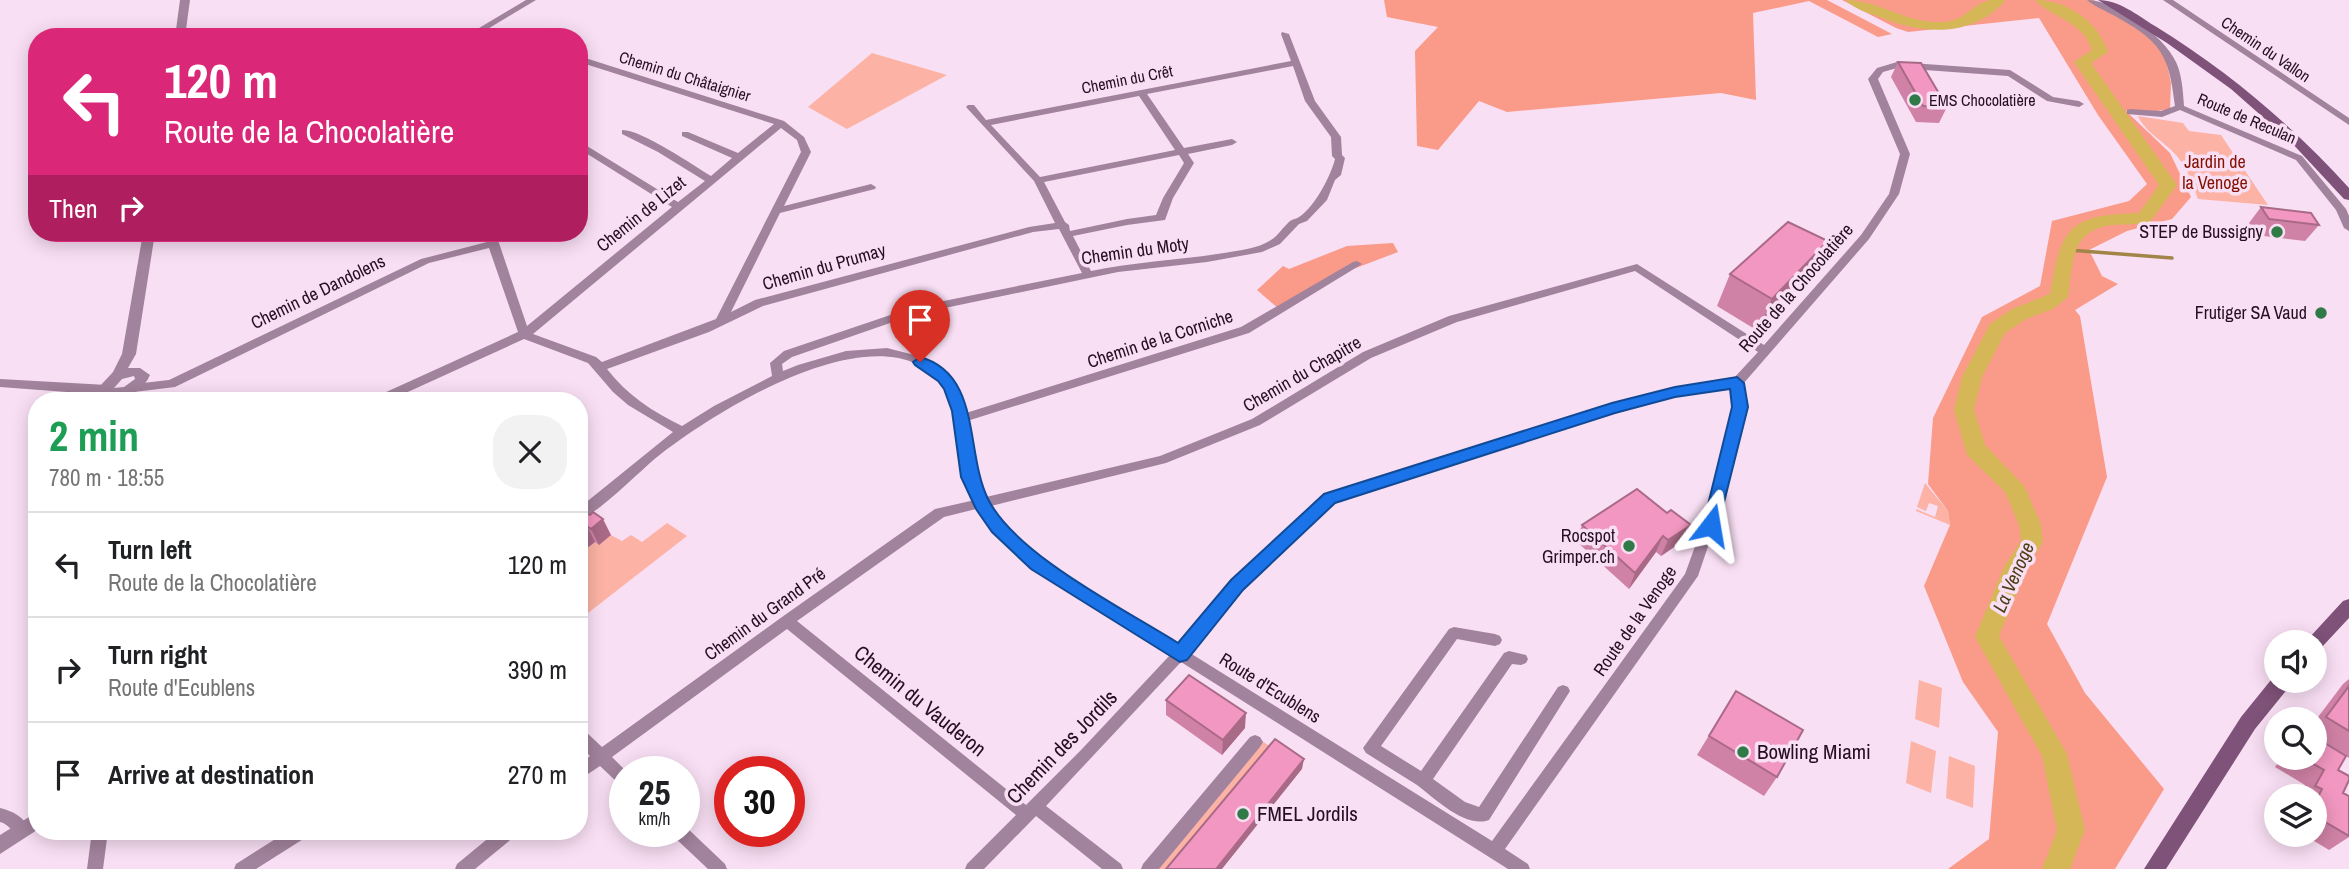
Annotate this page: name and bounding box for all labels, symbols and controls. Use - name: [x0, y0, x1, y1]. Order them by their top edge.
- street label: Chemin du Vallon: [2217, 11, 2315, 87]
- street label: Chemin du Châtaignier: [617, 46, 754, 107]
- text: 120 m: [164, 47, 278, 113]
- icon: left: [49, 56, 140, 147]
- street label: Chemin du Crêt: [1079, 59, 1175, 99]
- street label: Route de Reculan: [2194, 87, 2300, 149]
- place label: EMS Chocolatière: [1929, 89, 2035, 111]
- marker: EMS Chocolatière: [1907, 92, 1923, 108]
- text: Route de la Chocolatière: [164, 110, 454, 153]
- park label: Jardin de la Venoge: [2182, 149, 2248, 195]
- street label: Chemin de Lizet: [591, 170, 691, 257]
- icon: right: [112, 189, 150, 227]
- text: Then: [49, 191, 98, 226]
- street label: Route de la Chocolatière: [1733, 218, 1859, 357]
- place label: STEP de Bussigny: [2139, 219, 2264, 244]
- marker: STEP de Bussigny: [2269, 224, 2285, 240]
- street label: Chemin du Moty: [1080, 231, 1191, 270]
- street label: Chemin du Prumay: [759, 237, 889, 296]
- street label: Chemin de Dandolens: [246, 248, 389, 335]
- pin: [890, 290, 950, 362]
- place label: Frutiger SA Vaud: [2195, 300, 2307, 325]
- icon: arrive: [901, 301, 939, 339]
- street label: Chemin de la Corniche: [1084, 303, 1236, 374]
- marker: Frutiger SA Vaud: [2313, 305, 2329, 321]
- street label: Chemin du Chapitre: [1238, 330, 1366, 418]
- text: 2 min: [49, 408, 139, 464]
- button: close: [493, 415, 567, 489]
- text: 780 m · 18:55: [49, 462, 164, 493]
- position arrow: [1674, 488, 1748, 562]
- place label: Rocspot Grimper.ch: [1542, 523, 1615, 569]
- text: Turn left: [108, 532, 192, 567]
- marker: Rocspot Grimper.ch: [1621, 538, 1637, 554]
- water label: La Venoge: [1986, 538, 2040, 616]
- icon: left: [49, 546, 87, 584]
- text: 120 m: [508, 547, 567, 582]
- street label: Route de la Venoge: [1587, 560, 1682, 681]
- street label: Chemin du Grand Pré: [699, 561, 830, 666]
- text: Route de la Chocolatière: [108, 567, 317, 598]
- map controls: [2264, 630, 2327, 847]
- button: sound: [2264, 630, 2327, 693]
- text: Turn right: [108, 637, 207, 672]
- street label: Chemin du Vauderon: [848, 638, 993, 763]
- street label: Route d'Ecublens: [1215, 646, 1326, 729]
- icon: right: [49, 651, 87, 689]
- text: 390 m: [508, 652, 567, 687]
- text: Route d'Ecublens: [108, 672, 255, 703]
- street label: Chemin des Jordils: [1000, 683, 1124, 810]
- button: search: [2264, 707, 2327, 770]
- place label: Bowling Miami: [1757, 737, 1871, 766]
- marker: Bowling Miami: [1735, 744, 1751, 760]
- icon: arrive: [49, 756, 87, 794]
- speed limit sign: 30: [714, 756, 805, 847]
- text: Arrive at destination: [108, 757, 314, 792]
- text: 270 m: [508, 757, 567, 792]
- text: 25: [639, 769, 670, 816]
- button: layers: [2264, 784, 2327, 847]
- place label: FMEL Jordils: [1257, 799, 1358, 828]
- text: km/h: [639, 806, 671, 831]
- marker: FMEL Jordils: [1235, 806, 1251, 822]

